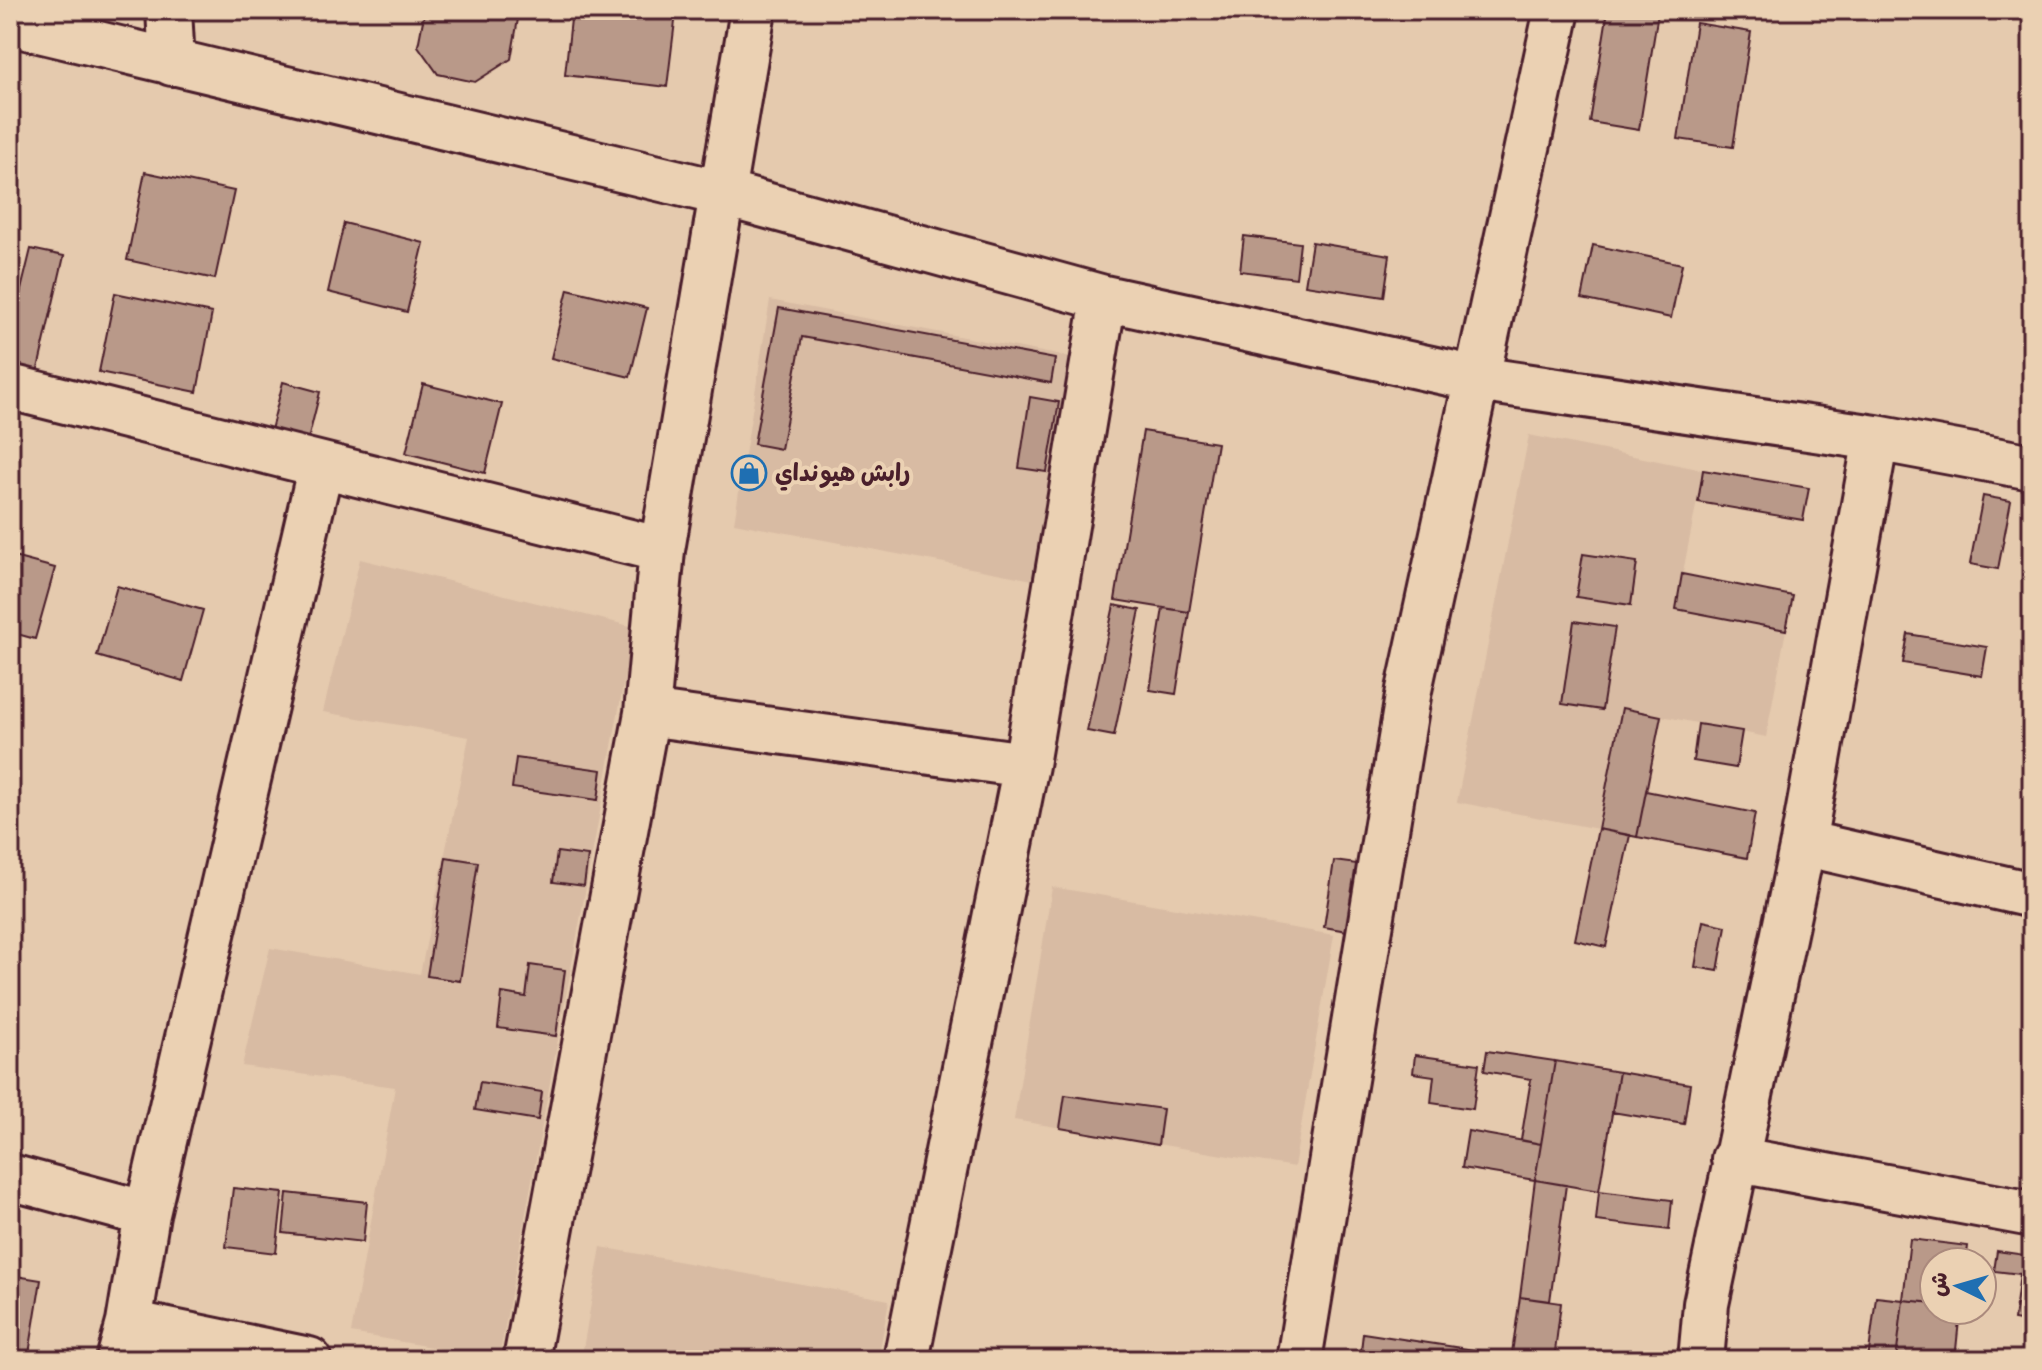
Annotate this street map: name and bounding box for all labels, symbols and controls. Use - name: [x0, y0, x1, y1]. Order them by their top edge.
- shop icon: رابش هيونداي: [730, 454, 768, 492]
- place label: رابش هيونداي: [775, 456, 910, 491]
- north arrow: [1918, 1246, 1998, 1326]
- text: ش: [1922, 1271, 1954, 1298]

